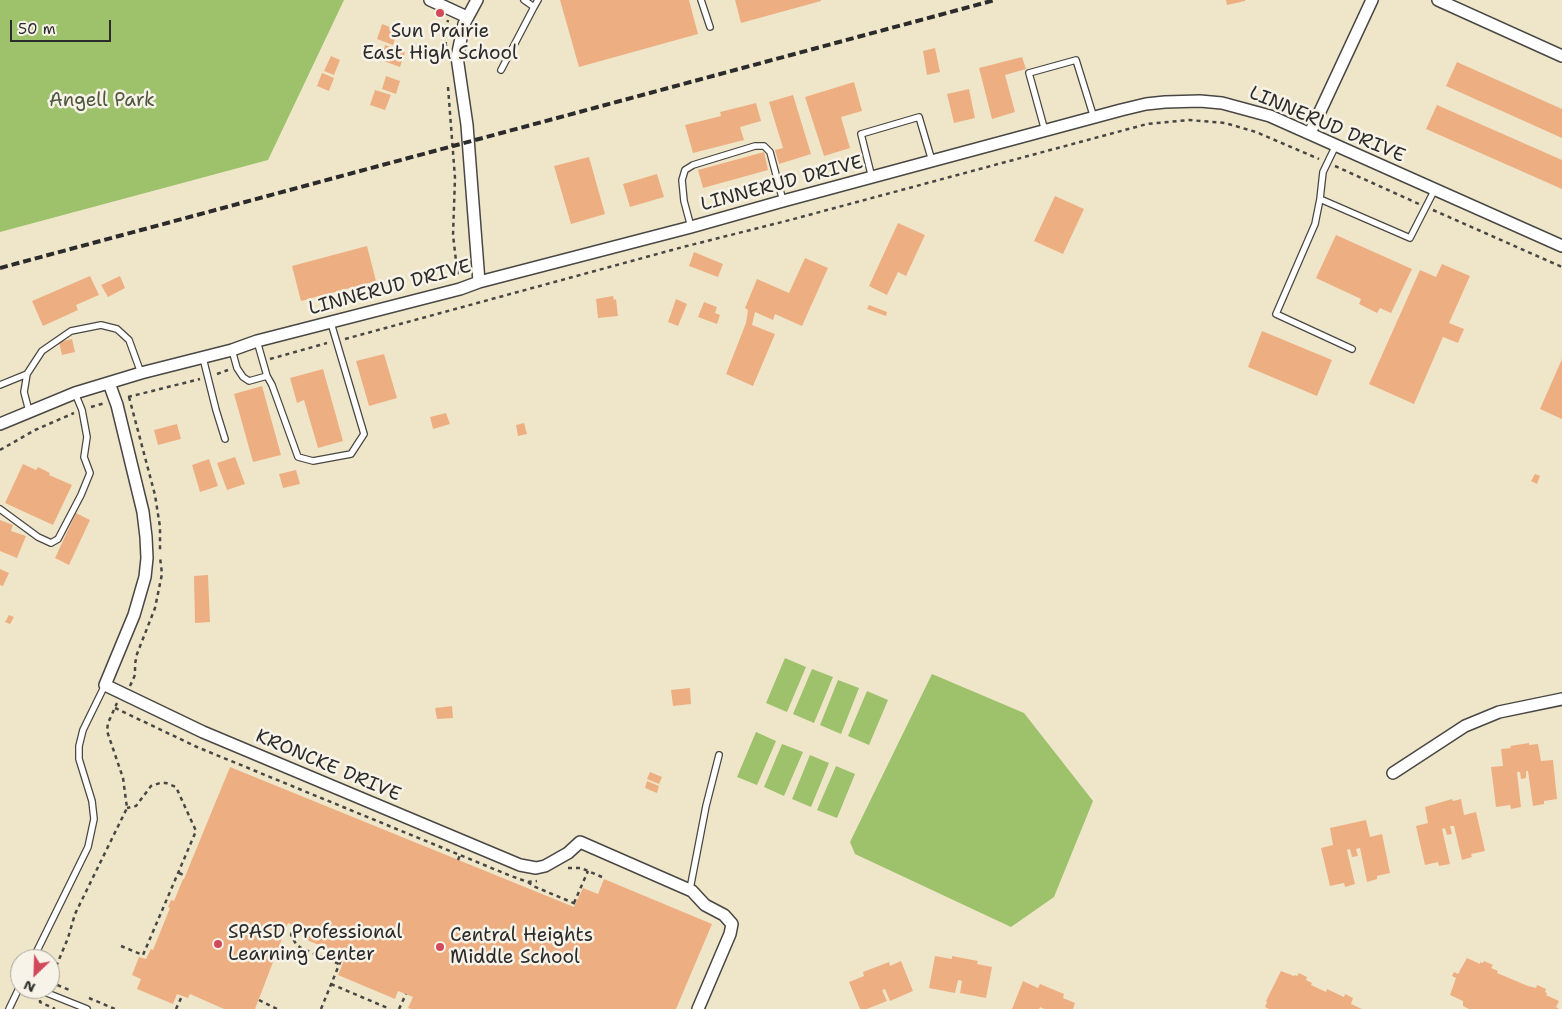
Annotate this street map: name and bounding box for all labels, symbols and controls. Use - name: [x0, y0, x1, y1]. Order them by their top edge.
- marker: Sun Prairie East High School: [434, 7, 446, 19]
- scale bar: [12, 10, 114, 42]
- text: 50 m: [18, 19, 56, 39]
- place label: Sun Prairie East High School: [362, 21, 518, 65]
- street label: LINNERUD DRIVE: [1246, 82, 1408, 168]
- park label: Angell Park: [49, 90, 155, 112]
- street label: LINNERUD DRIVE: [698, 151, 866, 217]
- street label: LINNERUD DRIVE: [306, 255, 474, 321]
- street label: KRONCKE DRIVE: [252, 725, 404, 807]
- place label: SPASD Professional Learning Center: [228, 922, 402, 966]
- place label: Central Heights Middle School: [450, 925, 593, 969]
- marker: SPASD Professional Learning Center: [212, 938, 224, 950]
- marker: Central Heights Middle School: [434, 941, 446, 953]
- north arrow: [10, 949, 60, 999]
- text: N: [21, 976, 38, 997]

